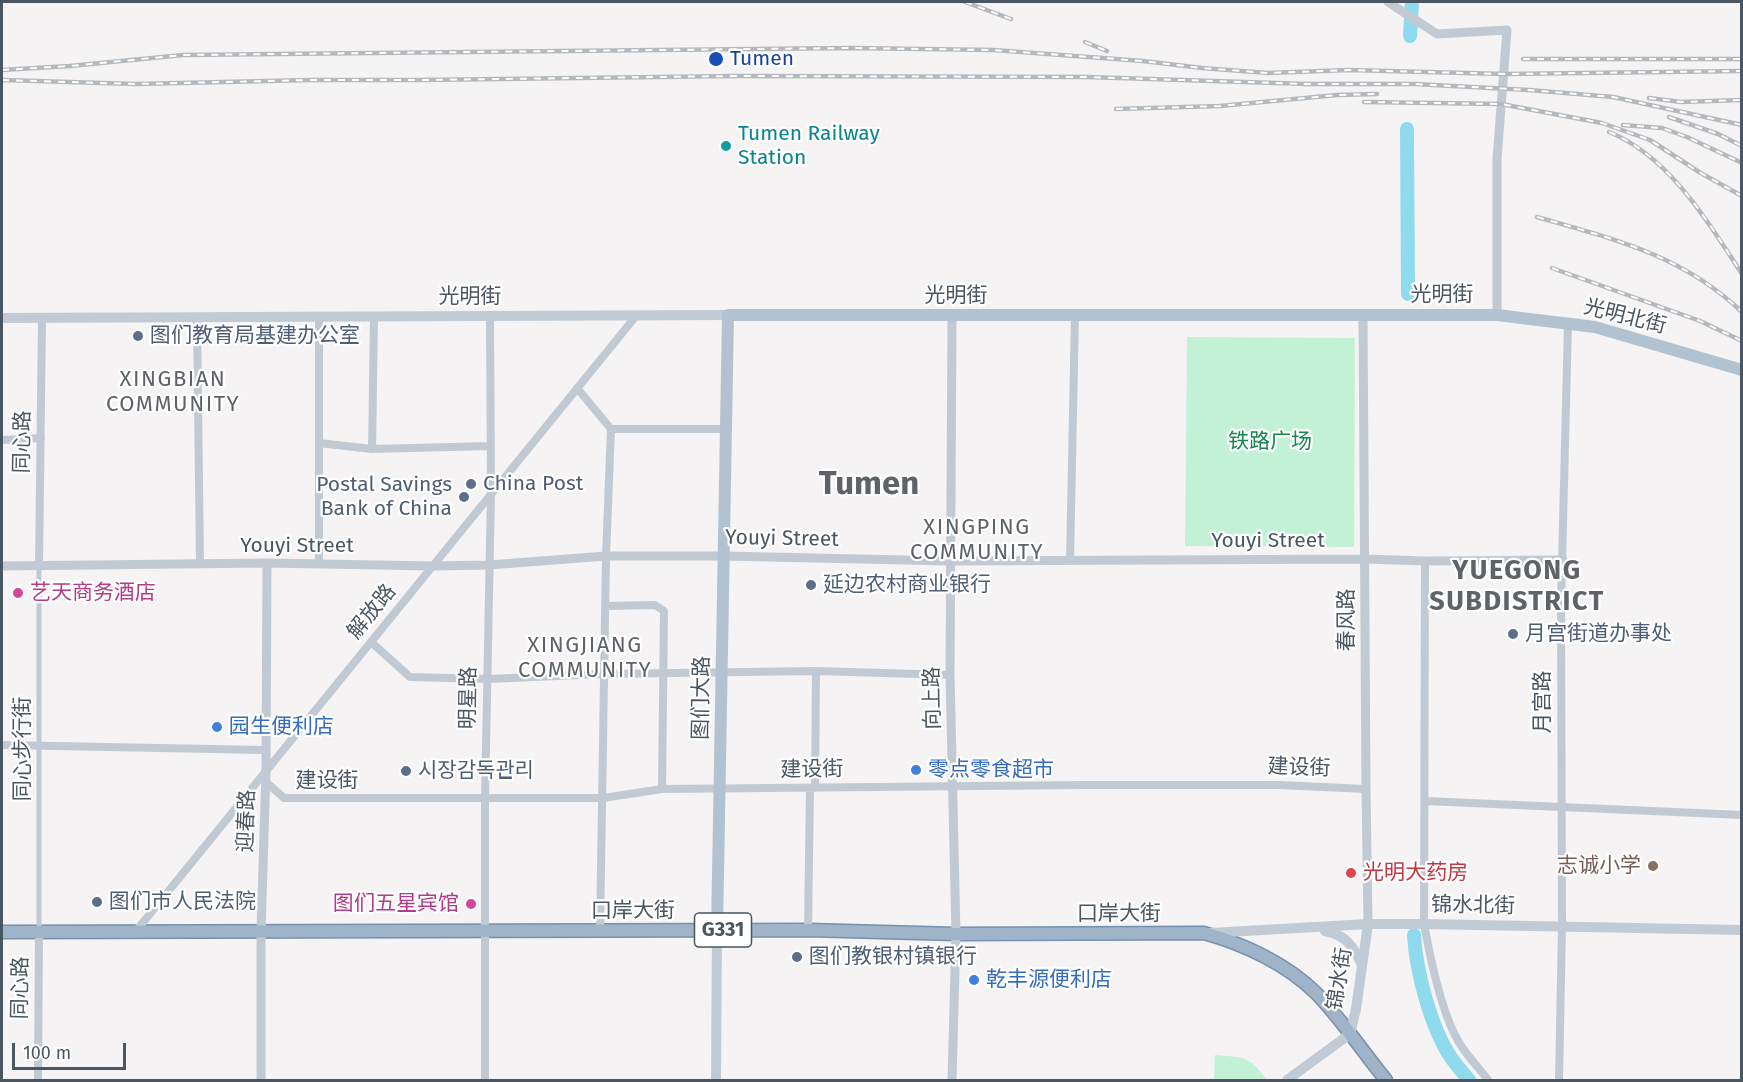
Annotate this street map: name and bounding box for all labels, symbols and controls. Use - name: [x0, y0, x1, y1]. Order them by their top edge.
- place label: Tumen: [730, 46, 794, 72]
- marker: Tumen: [707, 50, 725, 68]
- place label: Tumen Railway Station: [738, 121, 880, 171]
- marker: Tumen Railway Station: [719, 139, 733, 153]
- street label: 光明街: [1411, 282, 1473, 308]
- street label: 光明街: [925, 283, 987, 309]
- street label: 光明街: [439, 284, 501, 310]
- street label: 光明北街: [1581, 295, 1669, 339]
- place label: 图们教育局基建办公室: [150, 323, 360, 349]
- marker: 图们教育局基建办公室: [131, 329, 145, 343]
- district label: XINGBIAN COMMUNITY: [106, 367, 240, 418]
- street label: 同心路: [10, 410, 36, 474]
- park label: 铁路广场: [1228, 429, 1312, 455]
- district label: Tumen: [819, 465, 919, 505]
- place label: China Post: [483, 471, 583, 497]
- place label: Postal Savings Bank of China: [316, 472, 452, 522]
- marker: China Post: [464, 477, 478, 491]
- marker: Postal Savings Bank of China: [457, 490, 471, 504]
- district label: XINGPING COMMUNITY: [910, 515, 1044, 566]
- street label: Youyi Street: [725, 525, 839, 553]
- street label: Youyi Street: [1211, 528, 1325, 554]
- street label: Youyi Street: [240, 533, 354, 559]
- district label: YUEGONG SUBDISTRICT: [1429, 555, 1605, 618]
- place label: 延边农村商业银行: [823, 572, 991, 598]
- marker: 延边农村商业银行: [804, 578, 818, 592]
- place label: 艺天商务酒店: [30, 580, 156, 606]
- street label: 解放路: [342, 580, 402, 644]
- marker: 艺天商务酒店: [11, 586, 25, 600]
- street label: 春风路: [1334, 589, 1360, 651]
- place label: 月宫街道办事处: [1525, 621, 1672, 647]
- marker: 月宫街道办事处: [1506, 627, 1520, 641]
- district label: XINGJIANG COMMUNITY: [518, 633, 652, 684]
- street label: 图们大路: [689, 656, 715, 740]
- street label: 明星路: [456, 666, 482, 730]
- street label: 向上路: [920, 666, 946, 730]
- street label: 月宫路: [1530, 671, 1556, 733]
- street label: 同心步行街: [10, 697, 36, 801]
- place label: 园生便利店: [229, 714, 334, 740]
- marker: 园生便利店: [210, 720, 224, 734]
- street label: 建设街: [1267, 754, 1331, 782]
- street label: 建设街: [780, 757, 844, 783]
- place label: 零点零食超市: [928, 757, 1054, 783]
- place label: 시장감독관리: [418, 758, 534, 784]
- marker: 零点零食超市: [909, 763, 923, 777]
- marker: 시장감독관리: [399, 764, 413, 778]
- street label: 建设街: [296, 768, 358, 794]
- street label: 迎春路: [233, 789, 261, 853]
- place label: 志诚小学: [1557, 853, 1641, 879]
- marker: 志诚小学: [1646, 859, 1660, 873]
- place label: 光明大药房: [1363, 860, 1468, 886]
- marker: 光明大药房: [1344, 866, 1358, 880]
- place label: 图们市人民法院: [109, 889, 256, 915]
- place label: 图们五星宾馆: [333, 891, 459, 917]
- street label: 锦水北街: [1431, 893, 1515, 919]
- marker: 图们市人民法院: [90, 895, 104, 909]
- marker: 图们五星宾馆: [464, 897, 478, 911]
- street label: 口岸大街: [591, 898, 675, 924]
- street label: 口岸大街: [1077, 901, 1161, 927]
- road number: G331: [694, 913, 752, 947]
- place label: 图们教银村镇银行: [809, 944, 977, 970]
- street label: 锦水街: [1323, 946, 1357, 1012]
- marker: 图们教银村镇银行: [790, 950, 804, 964]
- street label: 同心路: [8, 956, 34, 1020]
- place label: 乾丰源便利店: [986, 967, 1112, 993]
- marker: 乾丰源便利店: [967, 973, 981, 987]
- scale bar: [15, 1031, 129, 1069]
- text: 100 m: [23, 1042, 71, 1064]

